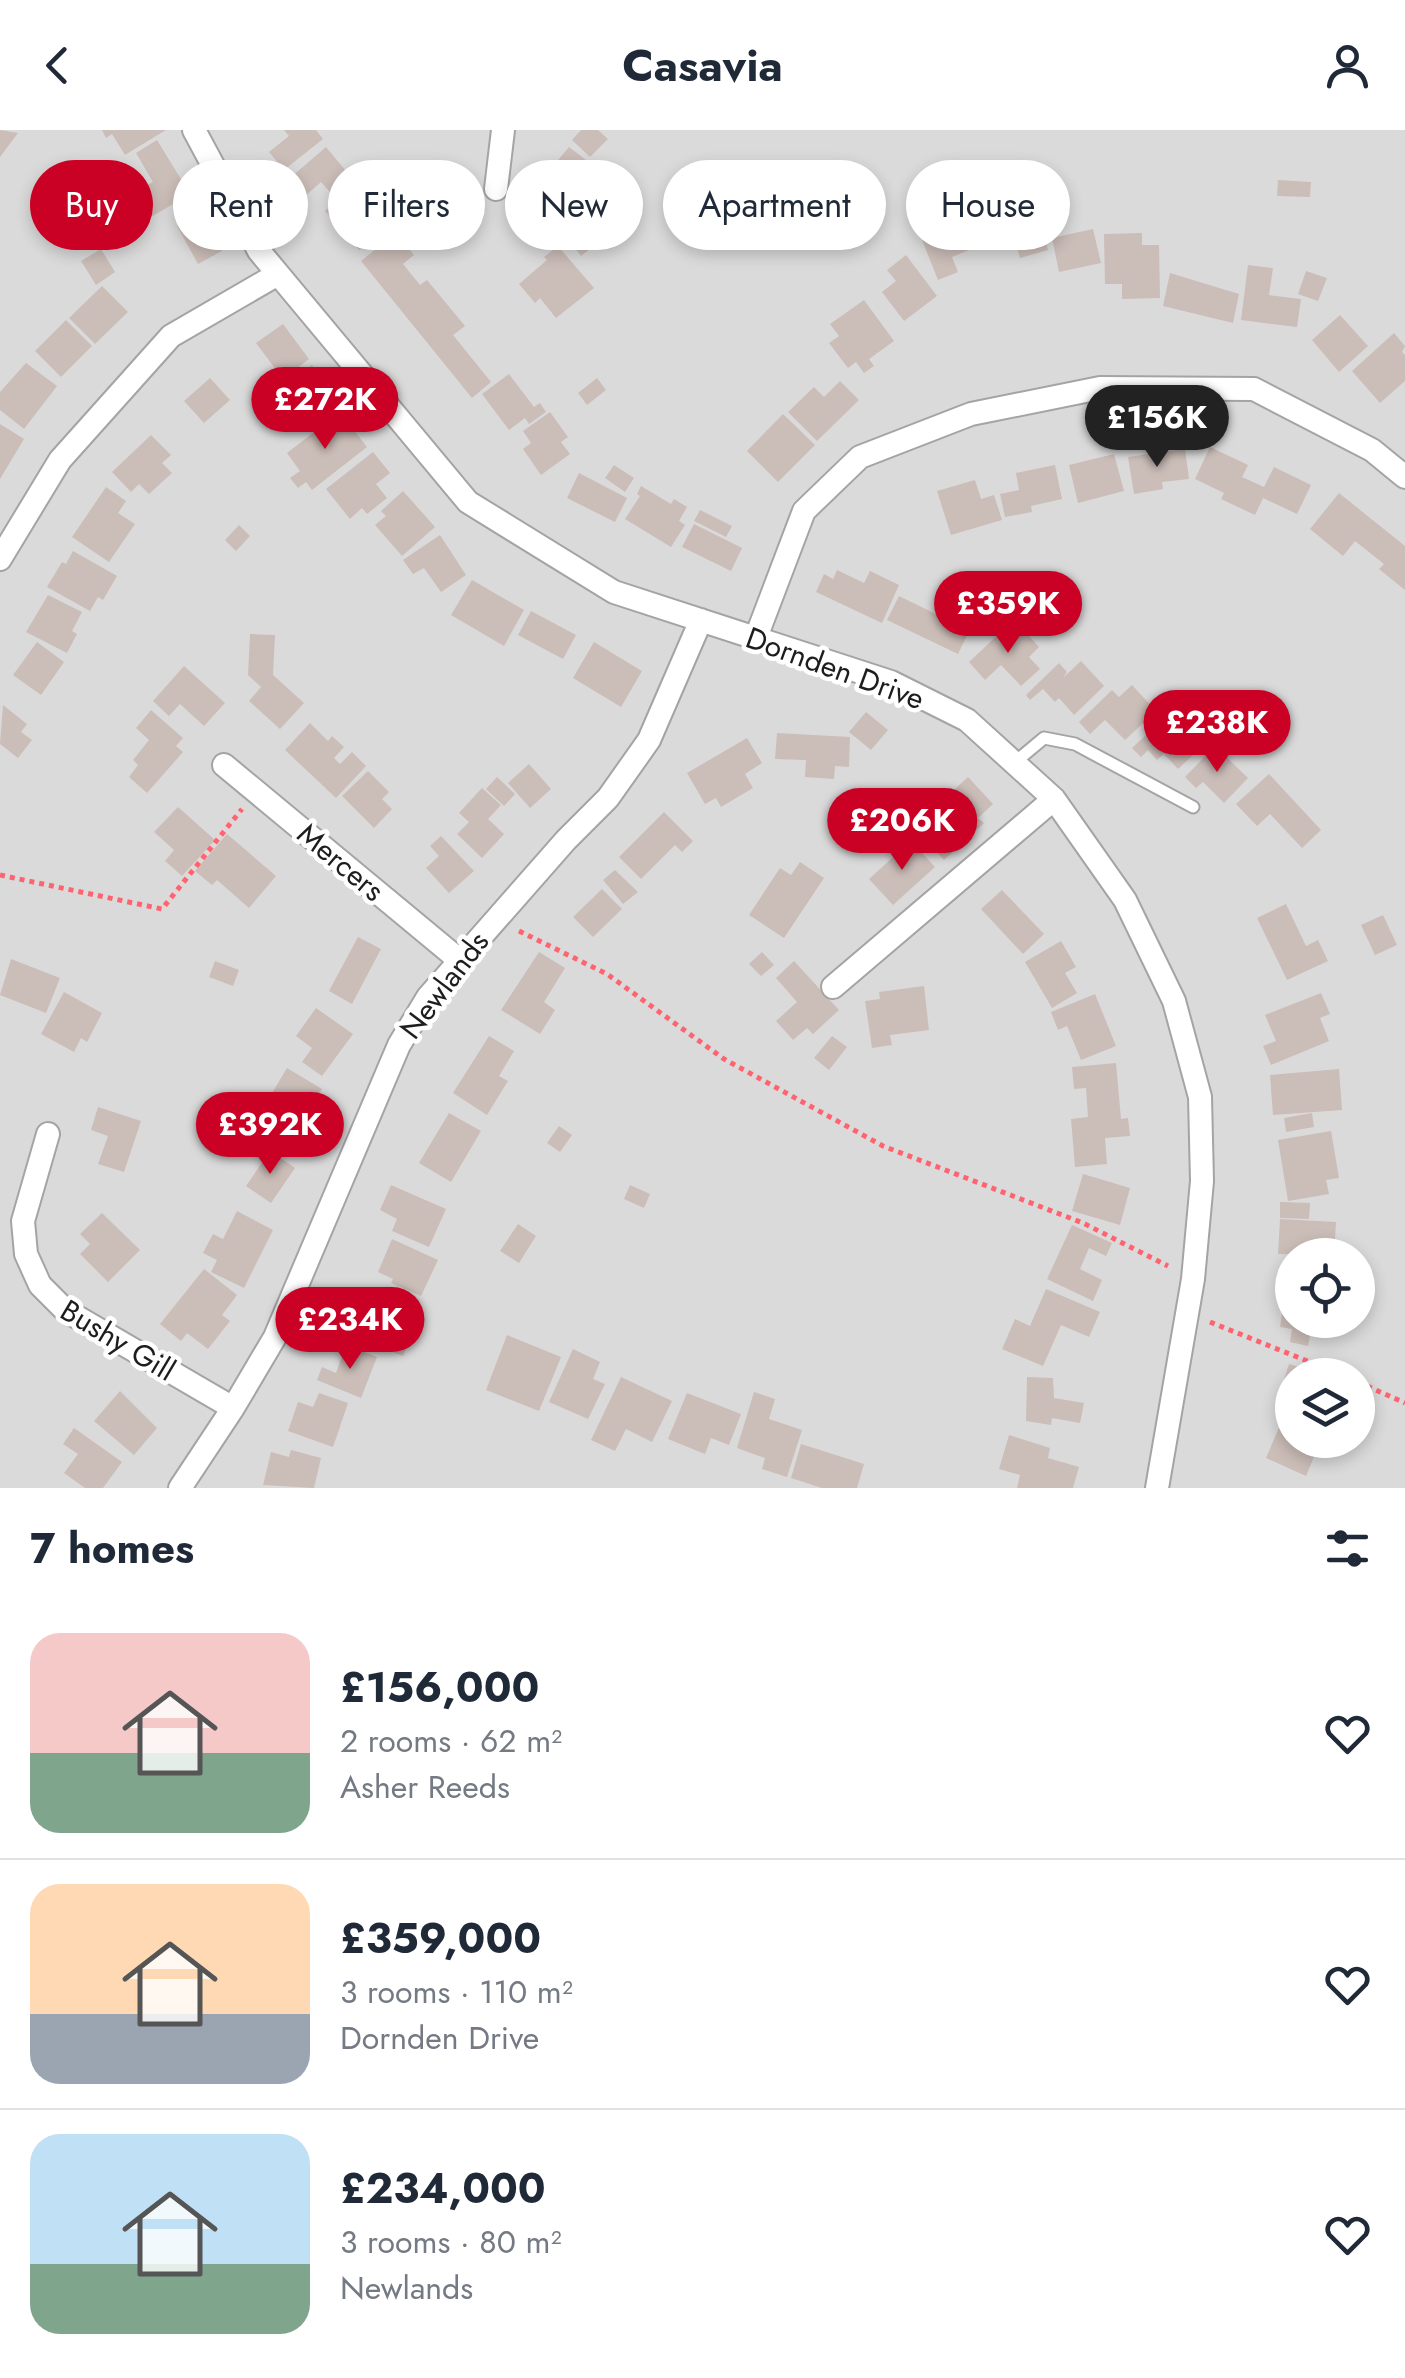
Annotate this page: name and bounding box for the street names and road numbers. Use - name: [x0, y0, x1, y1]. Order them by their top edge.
- street label: Dornden Drive: [740, 616, 930, 720]
- street label: Mercers: [288, 813, 394, 911]
- street label: Newlands: [389, 922, 499, 1048]
- street label: Bushy Gill: [52, 1289, 184, 1391]

